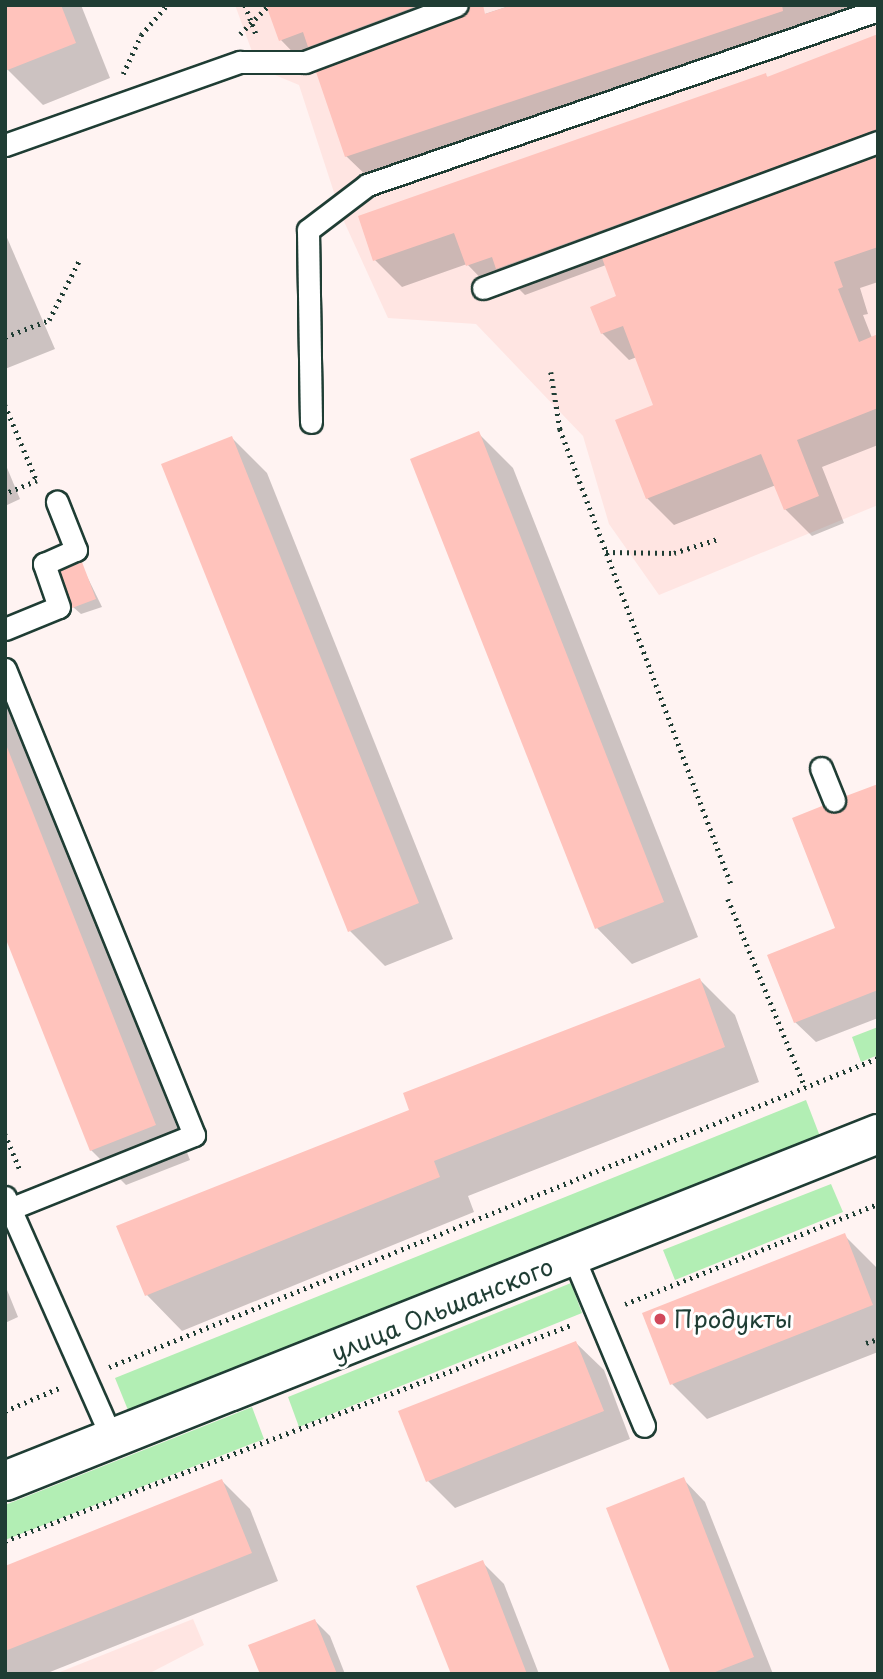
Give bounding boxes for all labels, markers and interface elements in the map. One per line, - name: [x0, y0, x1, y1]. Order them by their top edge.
- street label: улица Ольшанского: [326, 1251, 558, 1367]
- place label: Продукты: [674, 1305, 793, 1333]
- marker: Продукты: [652, 1311, 668, 1327]

